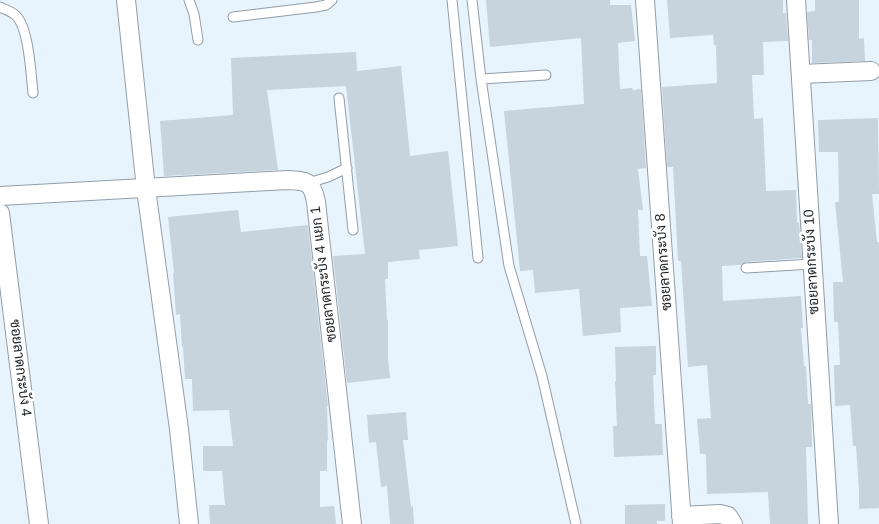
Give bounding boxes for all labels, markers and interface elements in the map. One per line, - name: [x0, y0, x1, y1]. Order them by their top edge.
- street label: ซอยลาดกระบัง 4 แยก 1: [307, 205, 341, 343]
- street label: ซอยลาดกระบัง 10: [801, 209, 823, 315]
- street label: ซอยลาดกระบัง 8: [652, 213, 676, 311]
- street label: ซอยลาดกระบัง 4: [6, 319, 34, 417]

